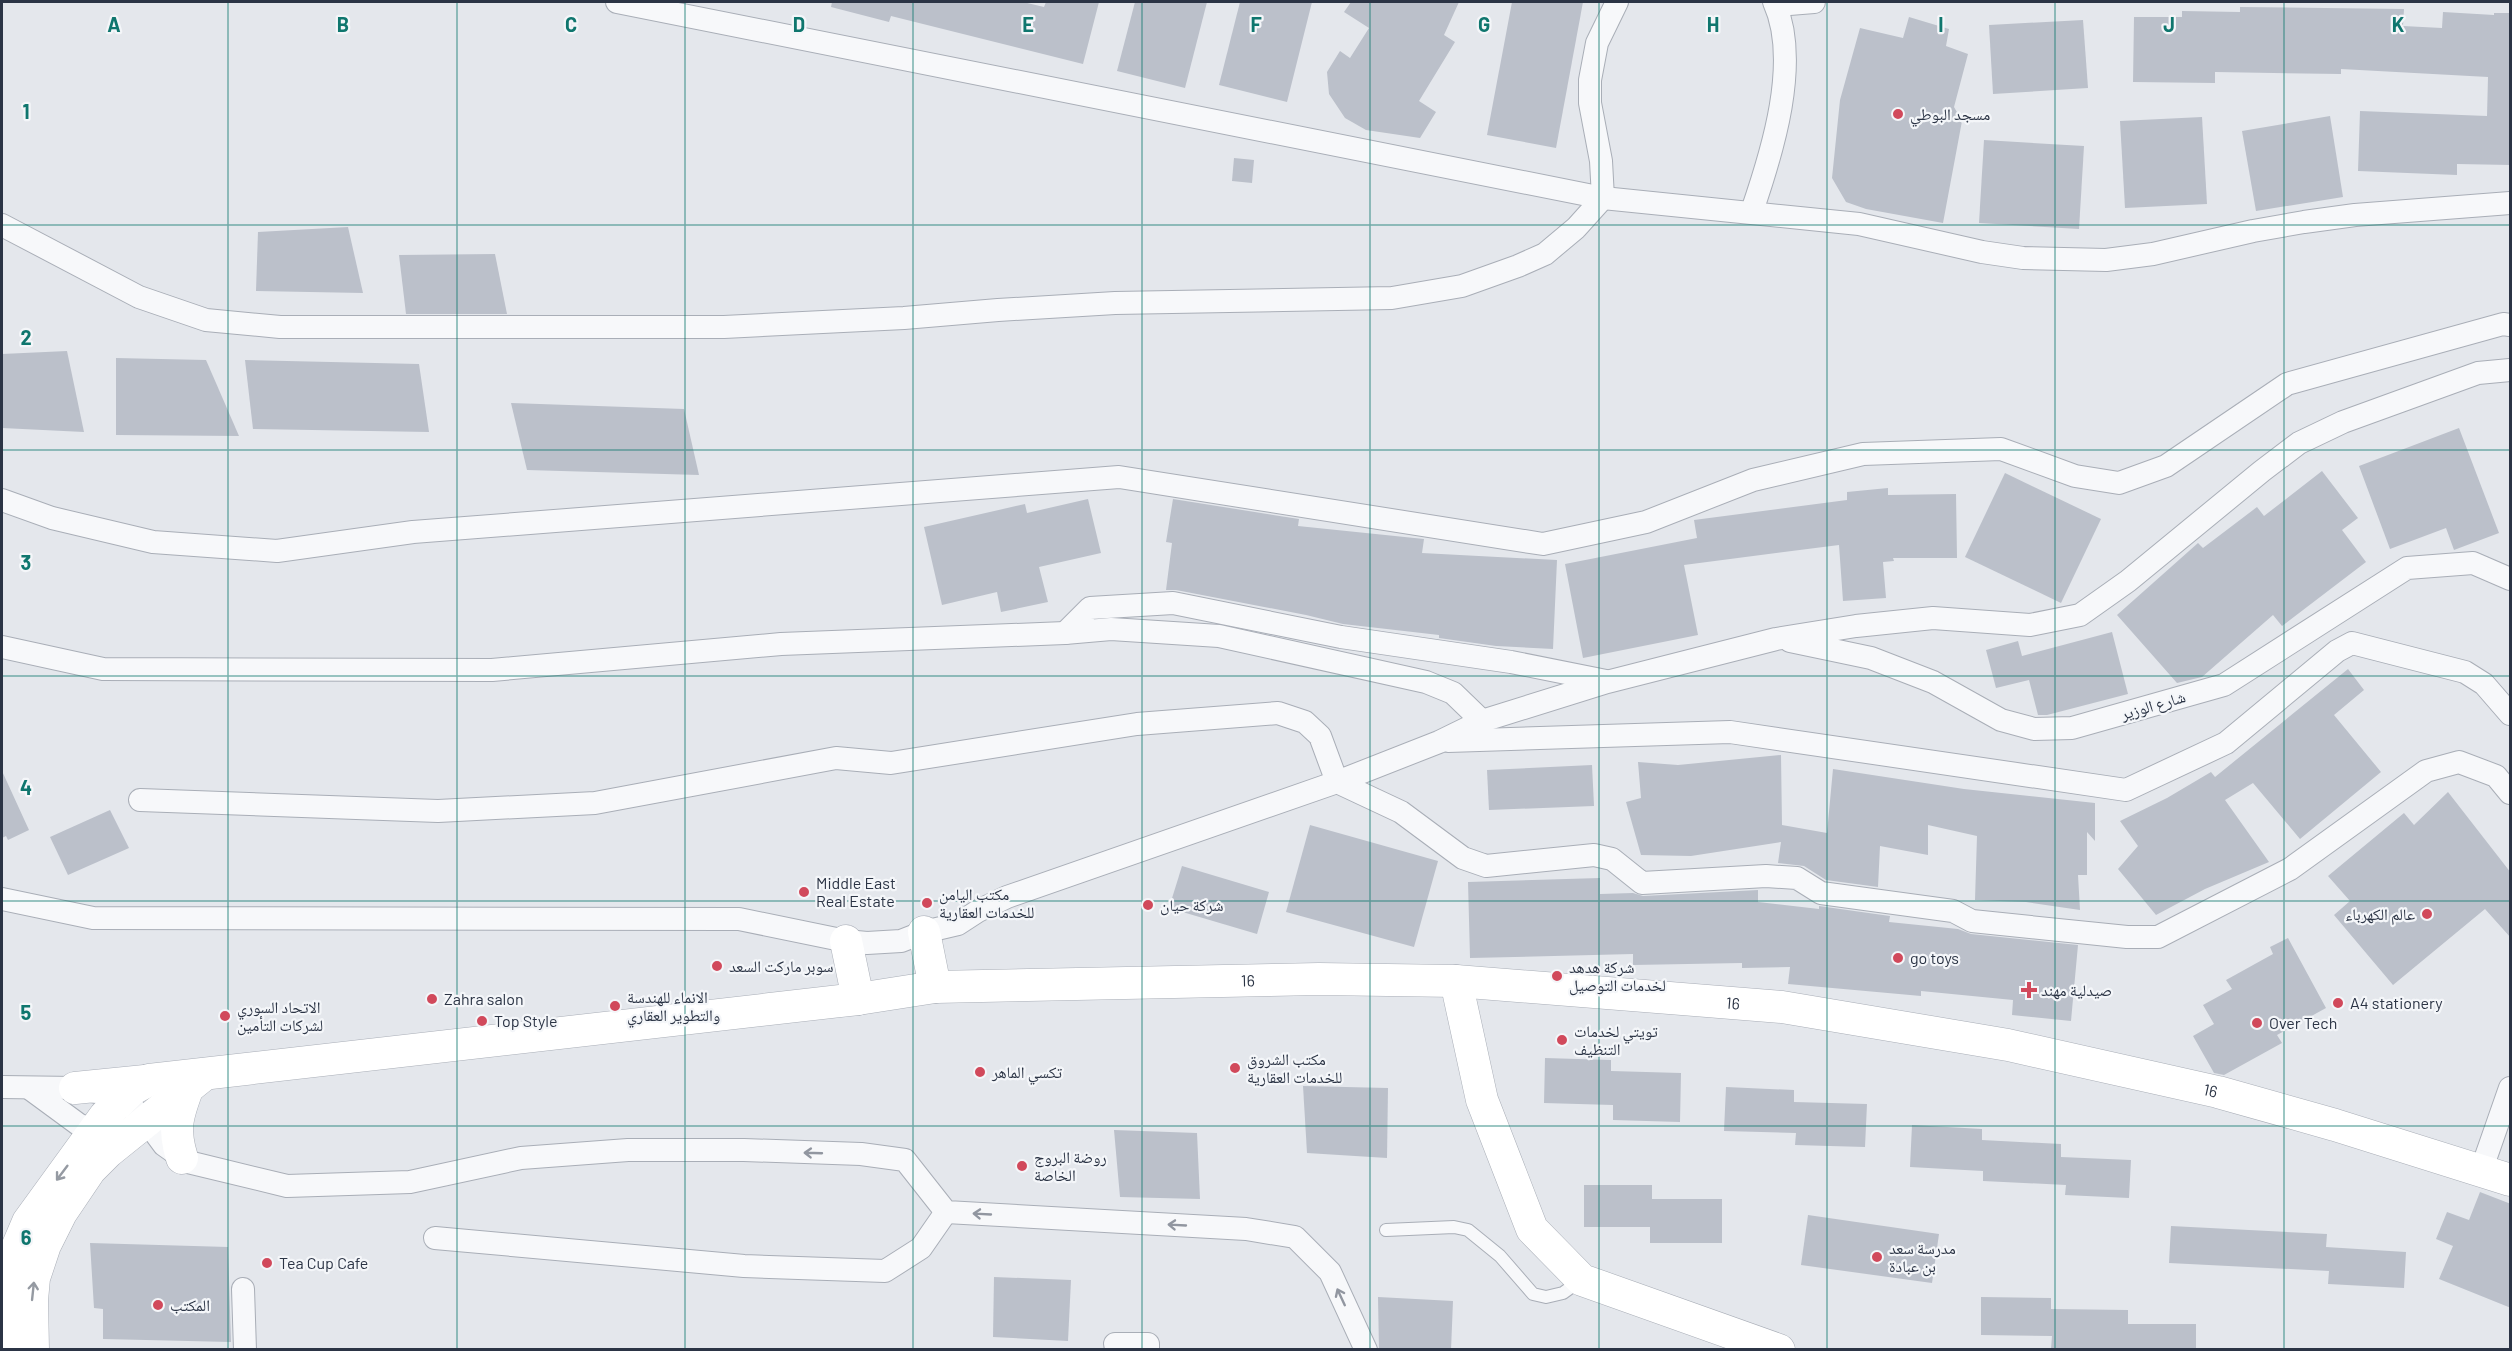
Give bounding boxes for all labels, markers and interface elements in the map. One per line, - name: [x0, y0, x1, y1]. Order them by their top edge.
- text: A: [107, 12, 121, 36]
- text: B: [337, 12, 349, 36]
- text: C: [565, 12, 577, 36]
- text: D: [793, 12, 805, 36]
- text: E: [1022, 12, 1034, 36]
- text: F: [1250, 12, 1262, 36]
- text: G: [1478, 12, 1490, 36]
- text: H: [1707, 12, 1719, 36]
- text: I: [1938, 12, 1944, 36]
- text: J: [2163, 12, 2175, 36]
- text: K: [2392, 12, 2405, 36]
- text: 1: [22, 99, 30, 123]
- place label: مسجد البوطي: [1910, 104, 1990, 127]
- marker: مسجد البوطي: [1891, 107, 1905, 121]
- text: 2: [20, 325, 32, 349]
- text: 3: [21, 550, 31, 574]
- street label: شارع الوزير: [2117, 686, 2188, 725]
- text: 4: [20, 775, 32, 799]
- place label: Middle East Real Estate: [816, 873, 896, 910]
- place label: مكتب اليامن للخدمات العقارية: [939, 884, 1034, 922]
- marker: Middle East Real Estate: [797, 885, 811, 899]
- place label: شركة حيان: [1160, 895, 1223, 916]
- marker: مكتب اليامن للخدمات العقارية: [920, 896, 934, 910]
- marker: شركة حيان: [1141, 898, 1155, 912]
- place label: عالم الكهرباء: [2345, 904, 2415, 925]
- marker: عالم الكهرباء: [2420, 907, 2434, 921]
- place label: go toys: [1910, 948, 1959, 967]
- marker: go toys: [1891, 951, 1905, 965]
- place label: سوبر ماركت السعد: [729, 956, 834, 976]
- place label: شركة هدهد لخدمات التوصيل: [1569, 957, 1666, 996]
- marker: سوبر ماركت السعد: [710, 959, 724, 973]
- marker: شركة هدهد لخدمات التوصيل: [1550, 969, 1564, 983]
- street label: 16: [1241, 970, 1255, 990]
- place label: صيدلية مهند: [2041, 980, 2112, 1000]
- marker: صيدلية مهند: [2022, 983, 2036, 997]
- place label: الانماء للهندسة والتطوير العقاري: [627, 987, 720, 1028]
- place label: Zahra salon: [444, 989, 524, 1008]
- marker: Zahra salon: [425, 992, 439, 1006]
- street label: 16: [1725, 993, 1741, 1013]
- place label: A4 stationery: [2350, 993, 2443, 1012]
- marker: A4 stationery: [2331, 996, 2345, 1010]
- place label: الاتحاد السوري لشركات التأمين: [237, 997, 323, 1036]
- marker: الانماء للهندسة والتطوير العقاري: [608, 999, 622, 1013]
- text: 5: [21, 1000, 32, 1024]
- marker: الاتحاد السوري لشركات التأمين: [218, 1009, 232, 1023]
- place label: Top Style: [494, 1011, 558, 1030]
- place label: Over Tech: [2269, 1013, 2337, 1032]
- marker: Top Style: [475, 1014, 489, 1028]
- marker: Over Tech: [2250, 1016, 2264, 1030]
- place label: تويتي لخدمات التنظيف: [1574, 1021, 1658, 1058]
- marker: تويتي لخدمات التنظيف: [1555, 1033, 1569, 1047]
- place label: مكتب الشروق للخدمات العقارية: [1247, 1049, 1342, 1087]
- marker: مكتب الشروق للخدمات العقارية: [1228, 1061, 1242, 1075]
- place label: تكسي الماهر: [991, 1062, 1062, 1085]
- marker: تكسي الماهر: [973, 1065, 987, 1079]
- street label: 16: [2202, 1079, 2220, 1101]
- one-way arrow: [803, 1147, 823, 1158]
- place label: روضة البروج الخاصة: [1034, 1147, 1107, 1184]
- marker: روضة البروج الخاصة: [1015, 1159, 1029, 1173]
- one-way arrow: [56, 1164, 68, 1180]
- one-way arrow: [973, 1209, 993, 1220]
- one-way arrow: [1168, 1220, 1188, 1231]
- text: 6: [21, 1225, 32, 1249]
- place label: مدرسة سعد بن عبادة: [1889, 1238, 1956, 1277]
- marker: مدرسة سعد بن عبادة: [1870, 1250, 1884, 1264]
- place label: Tea Cup Cafe: [279, 1253, 368, 1272]
- marker: Tea Cup Cafe: [260, 1256, 274, 1270]
- one-way arrow: [28, 1282, 39, 1302]
- one-way arrow: [1335, 1288, 1346, 1306]
- place label: المكتب: [170, 1295, 210, 1314]
- marker: المكتب: [151, 1298, 165, 1312]

